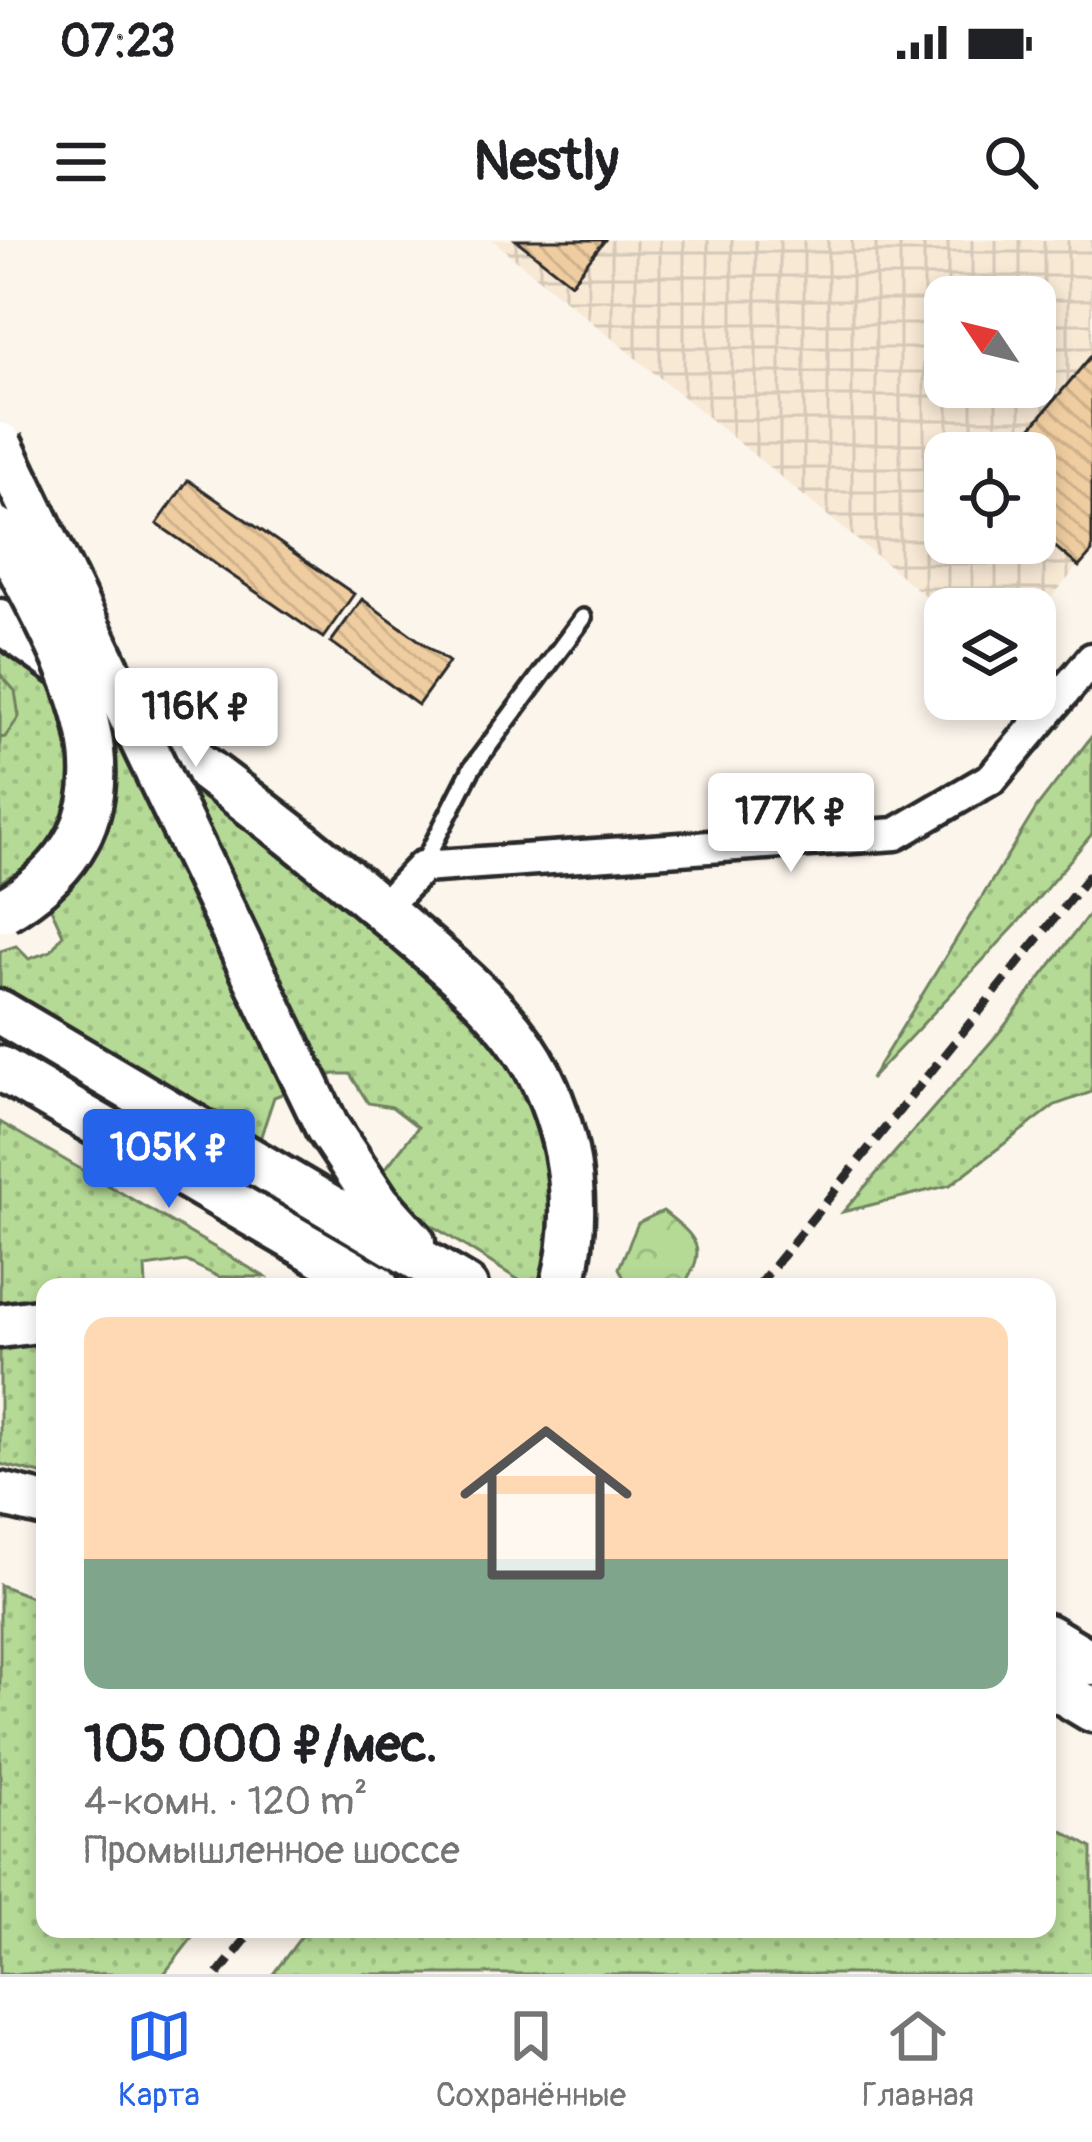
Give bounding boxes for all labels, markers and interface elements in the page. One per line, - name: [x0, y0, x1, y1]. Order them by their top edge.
- text: 07:23: [60, 14, 175, 70]
- text: Nestly: [474, 128, 618, 196]
- icon: menu: [48, 129, 114, 195]
- icon: search: [978, 129, 1044, 195]
- north arrow: [924, 276, 1056, 408]
- map controls: [924, 276, 1056, 720]
- button: locate: [924, 432, 1056, 564]
- button: layers: [924, 588, 1056, 720]
- pin: 116K ₽: [98, 668, 294, 770]
- text: 116K ₽: [142, 682, 250, 731]
- pin: 177K ₽: [693, 773, 889, 875]
- text: 177K ₽: [735, 787, 847, 836]
- pin: 105K ₽: [71, 1109, 267, 1211]
- text: 105K ₽: [110, 1123, 228, 1172]
- icon: home: [438, 1395, 654, 1611]
- text: 105 000 ₽/мес.: [84, 1713, 438, 1777]
- text: 4-комн. · 120 m²: [84, 1777, 368, 1826]
- text: Промышленное шоссе: [84, 1826, 460, 1875]
- tab: Карта: [118, 2003, 200, 2116]
- tab: Сохранённые: [436, 2003, 626, 2116]
- tab: Главная: [862, 2003, 974, 2116]

